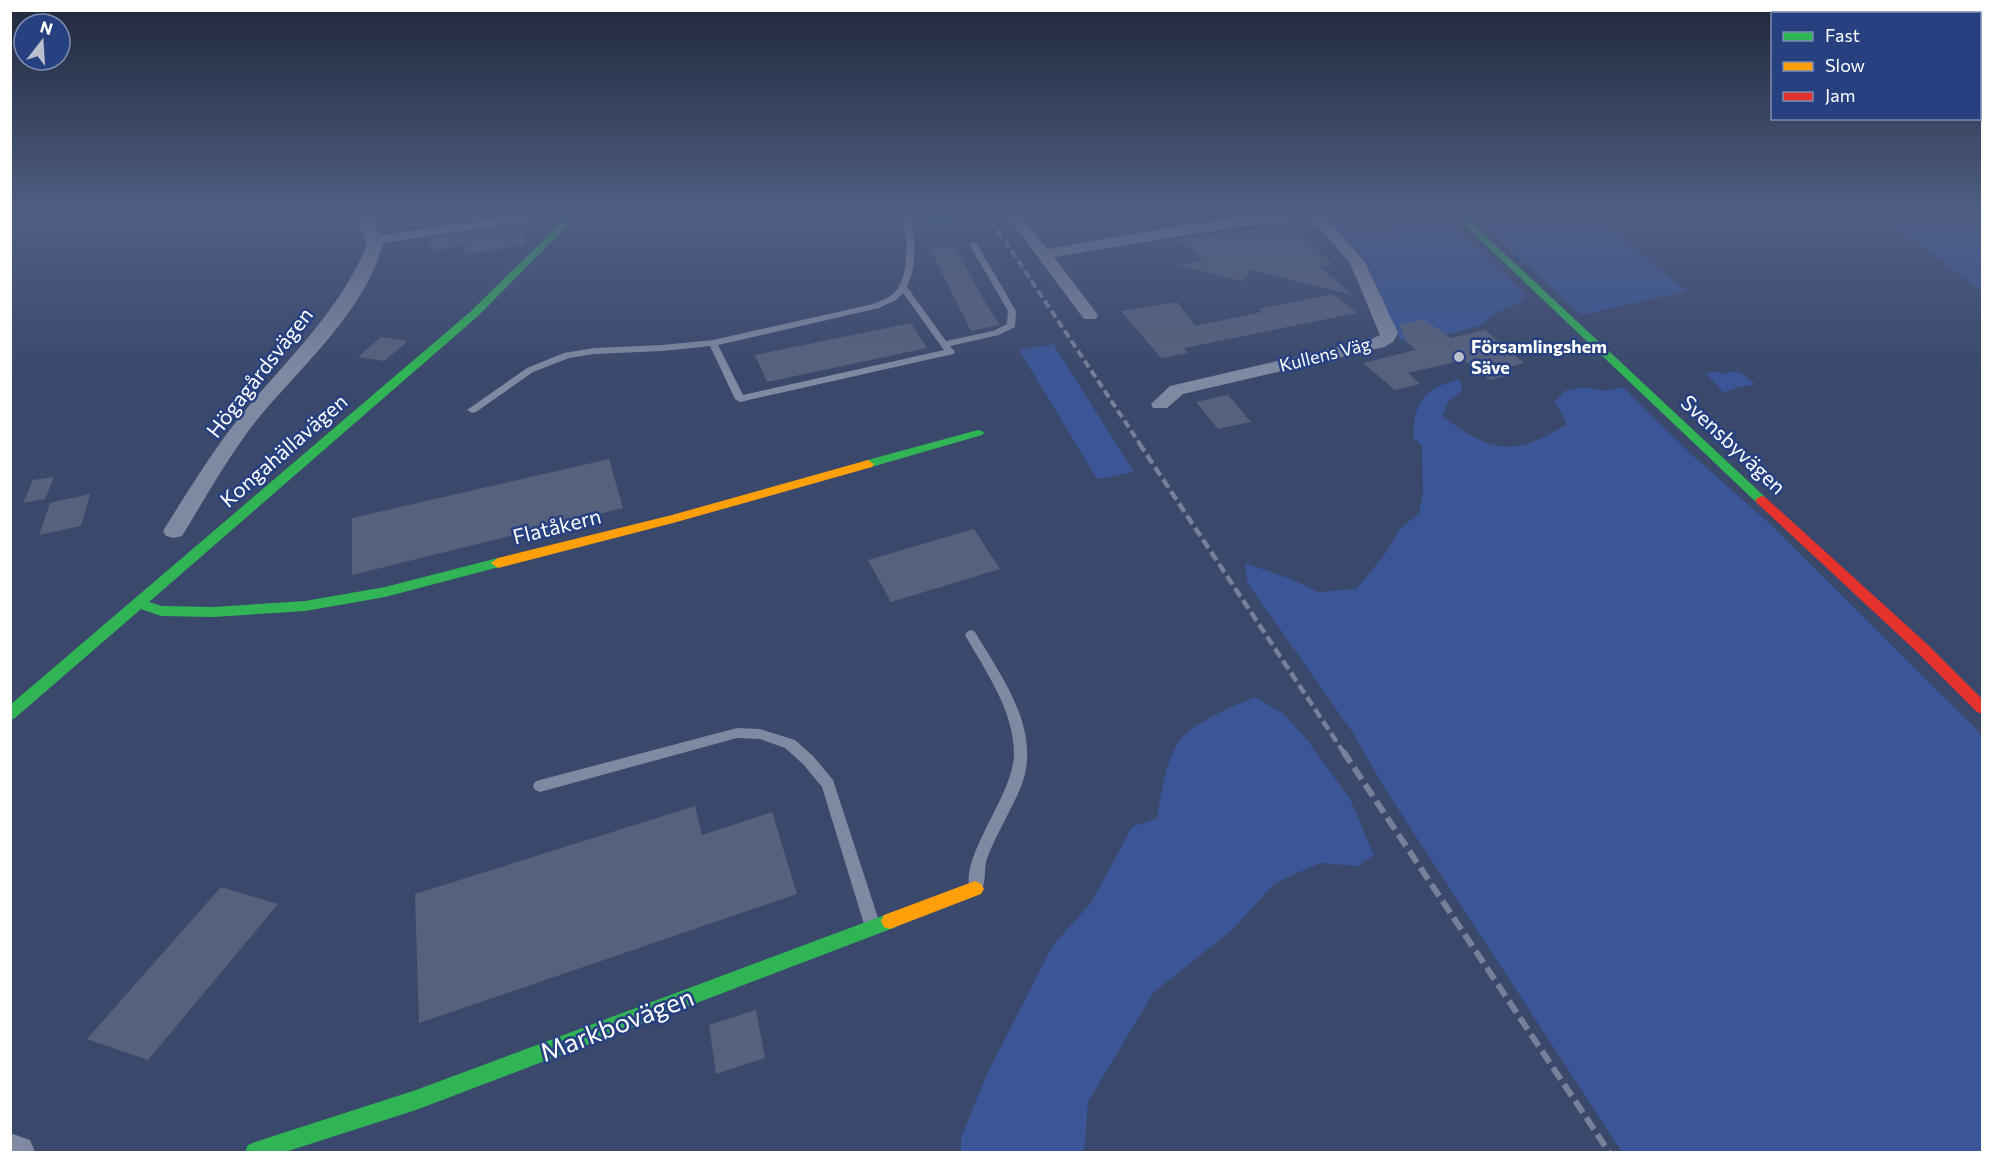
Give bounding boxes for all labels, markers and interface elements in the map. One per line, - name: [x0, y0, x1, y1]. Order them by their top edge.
- north arrow: [12, 12, 72, 72]
- legend: [1771, 12, 1981, 120]
- text: N: [38, 16, 55, 38]
- text: Fast: [1825, 24, 1860, 46]
- text: Slow: [1825, 54, 1865, 76]
- text: Jam: [1825, 84, 1855, 106]
- street label: Högagårdsvägen: [200, 302, 317, 442]
- street label: Kullens Väg: [1277, 332, 1373, 376]
- place label: Församlingshem Säve: [1471, 335, 1607, 378]
- marker: Församlingshem Säve: [1452, 350, 1466, 364]
- street label: Kongahällavägen: [214, 388, 352, 512]
- street label: Svensbyvägen: [1677, 389, 1791, 499]
- street label: Flatåkern: [510, 502, 603, 549]
- street label: Markbovägen: [535, 980, 698, 1067]

